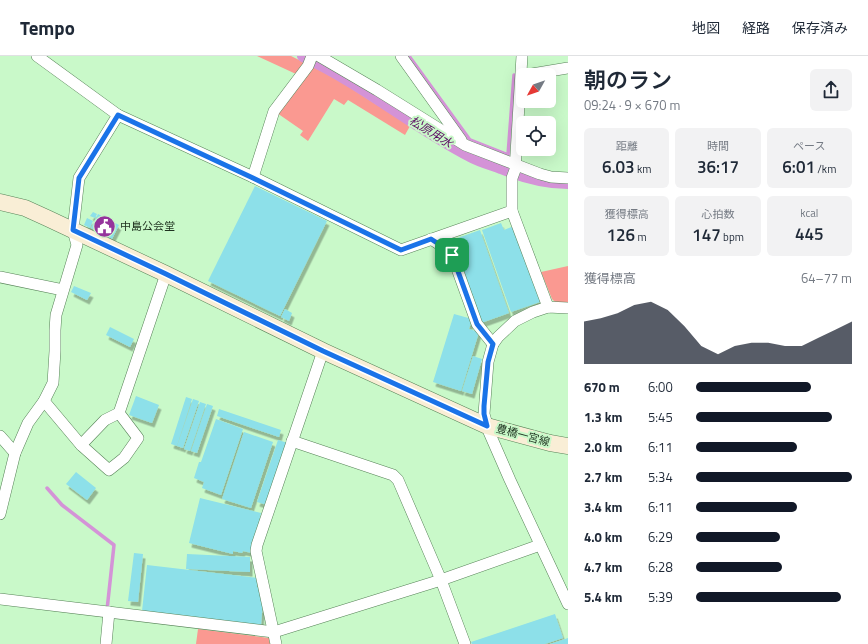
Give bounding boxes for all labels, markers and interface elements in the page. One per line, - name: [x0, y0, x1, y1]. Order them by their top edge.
- text: Tempo: [20, 13, 75, 42]
- text: 地図: [692, 17, 720, 38]
- text: 経路: [742, 17, 770, 38]
- text: 保存済み: [792, 17, 848, 38]
- text: 朝のラン: [584, 63, 672, 97]
- north arrow: [516, 68, 556, 108]
- map controls: [516, 68, 556, 156]
- button: share: [810, 69, 852, 111]
- text: 09:24 · 9 × 670 m: [584, 95, 680, 115]
- water label: 松原用水: [406, 111, 458, 153]
- button: locate: [516, 116, 556, 156]
- text: 距離: [616, 138, 638, 154]
- text: 時間: [707, 138, 729, 154]
- text: ペース: [793, 138, 826, 154]
- text: 6.03: [602, 154, 635, 180]
- text: 36:17: [697, 154, 739, 180]
- text: 6:01: [782, 154, 815, 180]
- text: km: [635, 161, 651, 177]
- text: /km: [815, 161, 836, 177]
- text: kcal: [800, 205, 818, 221]
- text: 獲得標高: [605, 206, 649, 222]
- text: 心拍数: [701, 206, 734, 222]
- public building icon: 中島公会堂: [92, 213, 118, 239]
- place label: 中島公会堂: [120, 218, 175, 234]
- text: 445: [795, 221, 824, 247]
- text: 126: [607, 222, 635, 248]
- text: 147: [692, 222, 721, 248]
- text: m: [635, 229, 647, 245]
- text: bpm: [721, 229, 744, 245]
- pin: [435, 238, 469, 272]
- icon: arrive: [441, 244, 463, 266]
- text: 獲得標高: [584, 268, 636, 288]
- text: 64–77 m: [801, 268, 852, 288]
- text: 670 m: [584, 377, 620, 397]
- text: 6:00: [648, 377, 673, 397]
- text: 1.3 km: [584, 407, 622, 427]
- text: 5:45: [648, 407, 673, 427]
- street label: 豊橋一宮線: [494, 420, 552, 450]
- text: 2.0 km: [584, 437, 622, 457]
- text: 6:11: [648, 437, 673, 457]
- text: 2.7 km: [584, 467, 622, 487]
- text: 5:34: [648, 467, 673, 487]
- text: 3.4 km: [584, 497, 622, 517]
- text: 6:11: [648, 497, 673, 517]
- text: 4.0 km: [584, 527, 622, 547]
- text: 6:29: [648, 527, 673, 547]
- text: 4.7 km: [584, 557, 622, 577]
- text: 6:28: [648, 557, 673, 577]
- text: 5.4 km: [584, 587, 622, 607]
- text: 5:39: [648, 587, 673, 607]

